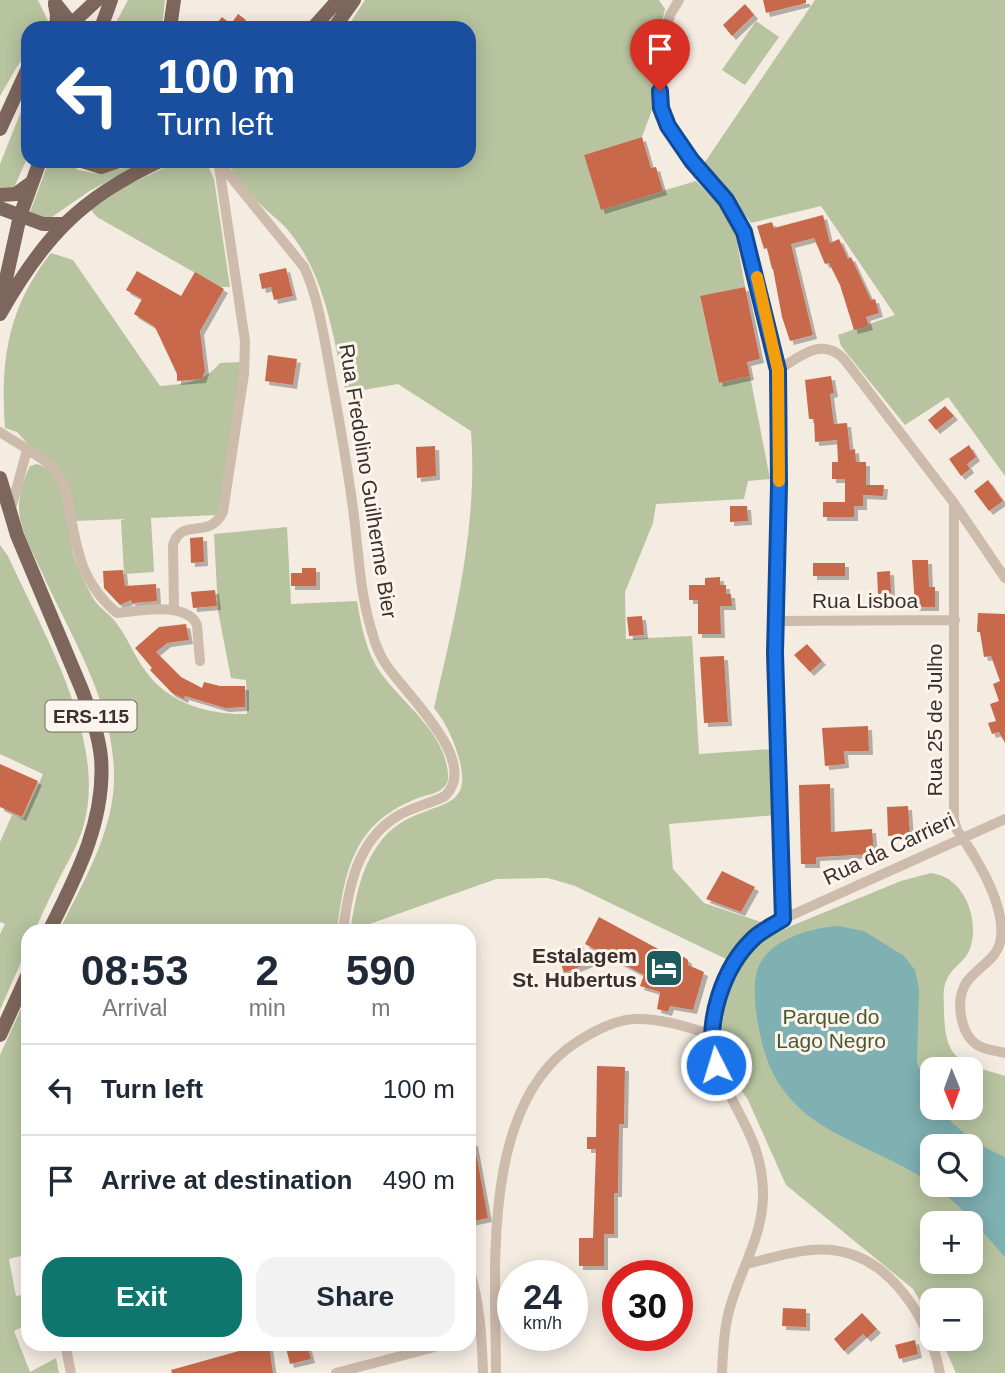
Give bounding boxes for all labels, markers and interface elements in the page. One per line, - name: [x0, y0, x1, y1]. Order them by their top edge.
- pin: [630, 19, 690, 91]
- icon: arrive: [641, 30, 679, 68]
- icon: left: [42, 49, 133, 140]
- text: 100 m: [157, 49, 296, 103]
- text: Turn left: [157, 106, 273, 142]
- street label: Rua Fredolino Guilherme Bier: [335, 342, 402, 620]
- street label: Rua Lisboa: [812, 589, 918, 612]
- street label: Rua 25 de Julho: [923, 644, 946, 796]
- road number: ERS-115: [46, 701, 136, 732]
- street label: Rua da Carrieri: [819, 808, 958, 889]
- place label: Estalagem St. Hubertus: [512, 944, 637, 991]
- text: 08:53: [81, 947, 189, 994]
- text: 2: [255, 947, 279, 994]
- text: 590: [346, 947, 416, 994]
- hotel icon: Estalagem St. Hubertus: [643, 947, 685, 989]
- text: Arrival: [102, 995, 167, 1021]
- text: min: [249, 995, 286, 1021]
- text: m: [371, 995, 390, 1021]
- park label: Parque do Lago Negro: [776, 1005, 886, 1052]
- position arrow: [679, 1028, 753, 1102]
- north arrow: [920, 1057, 984, 1120]
- map controls: [920, 1057, 983, 1351]
- icon: left: [42, 1071, 80, 1109]
- text: Turn left: [101, 1074, 203, 1104]
- text: 100 m: [383, 1074, 455, 1104]
- button: search: [920, 1134, 983, 1197]
- icon: arrive: [42, 1162, 80, 1200]
- text: Arrive at destination: [101, 1165, 352, 1195]
- text: 490 m: [383, 1165, 455, 1195]
- button: +: [920, 1211, 983, 1274]
- button: Exit: [42, 1257, 242, 1337]
- button: Share: [256, 1257, 455, 1337]
- speed limit sign: 30: [602, 1260, 693, 1351]
- text: 24: [523, 1277, 562, 1316]
- button: −: [920, 1288, 983, 1351]
- text: km/h: [523, 1313, 562, 1333]

